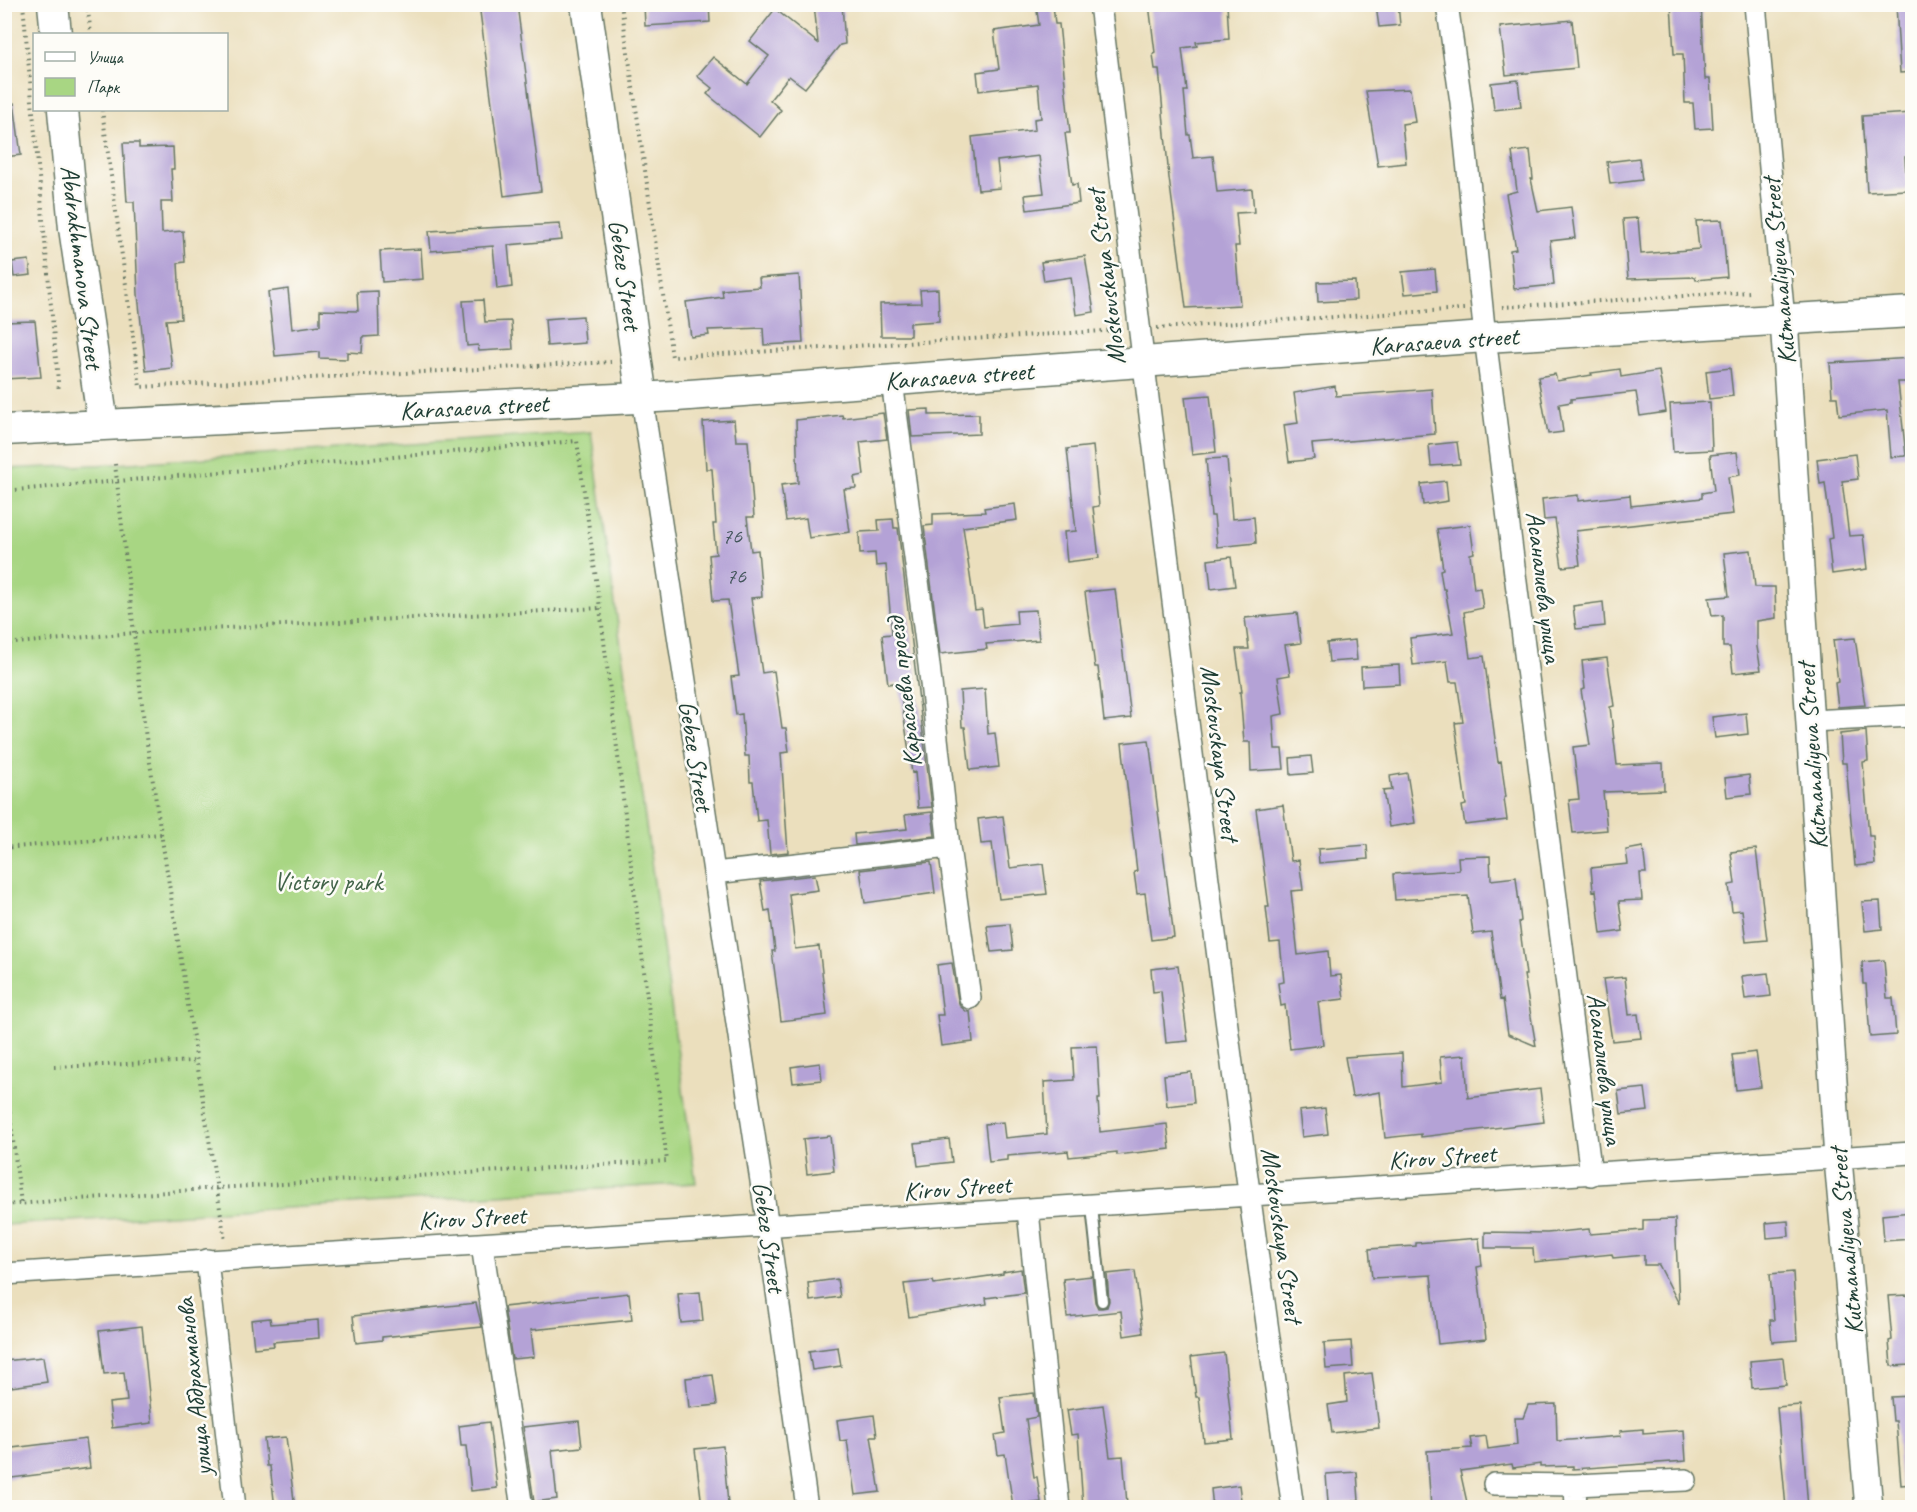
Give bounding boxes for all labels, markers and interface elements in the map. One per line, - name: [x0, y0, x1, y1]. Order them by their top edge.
- legend: [33, 33, 228, 111]
- text: Улица: [87, 46, 124, 68]
- text: Парк: [87, 76, 121, 98]
- street label: Abdrakhmanova Street: [53, 163, 111, 373]
- street label: Kutmanaliyeva Street: [1754, 173, 1804, 366]
- street label: Moskovskaya Street: [1078, 184, 1133, 366]
- street label: Gebze Street: [601, 218, 649, 335]
- street label: Karasaeva street: [1369, 319, 1522, 363]
- street label: Karasaeva street: [884, 354, 1037, 398]
- street label: Karasaeva street: [399, 387, 551, 427]
- street label: Асаналиева улица: [1518, 509, 1570, 666]
- house number: 76: [722, 522, 743, 550]
- house number: 76: [726, 562, 747, 590]
- street label: Карасаева проезд: [878, 613, 930, 769]
- street label: Kutmanaliyeva Street: [1789, 658, 1835, 850]
- street label: Moskovskaya Street: [1193, 664, 1248, 846]
- street label: Gebze Street: [671, 698, 721, 816]
- park label: Victory park: [274, 865, 385, 898]
- street label: Асаналиева улица: [1579, 991, 1631, 1148]
- street label: Kirov Street: [1387, 1137, 1499, 1177]
- street label: Kutmanaliyeva Street: [1821, 1143, 1871, 1336]
- street label: Moskovskaya Street: [1253, 1145, 1311, 1328]
- street label: Kirov Street: [902, 1168, 1014, 1208]
- street label: Gebze Street: [745, 1180, 793, 1297]
- street label: Kirov Street: [417, 1199, 529, 1237]
- street label: улица Абдрахманова: [168, 1295, 220, 1480]

